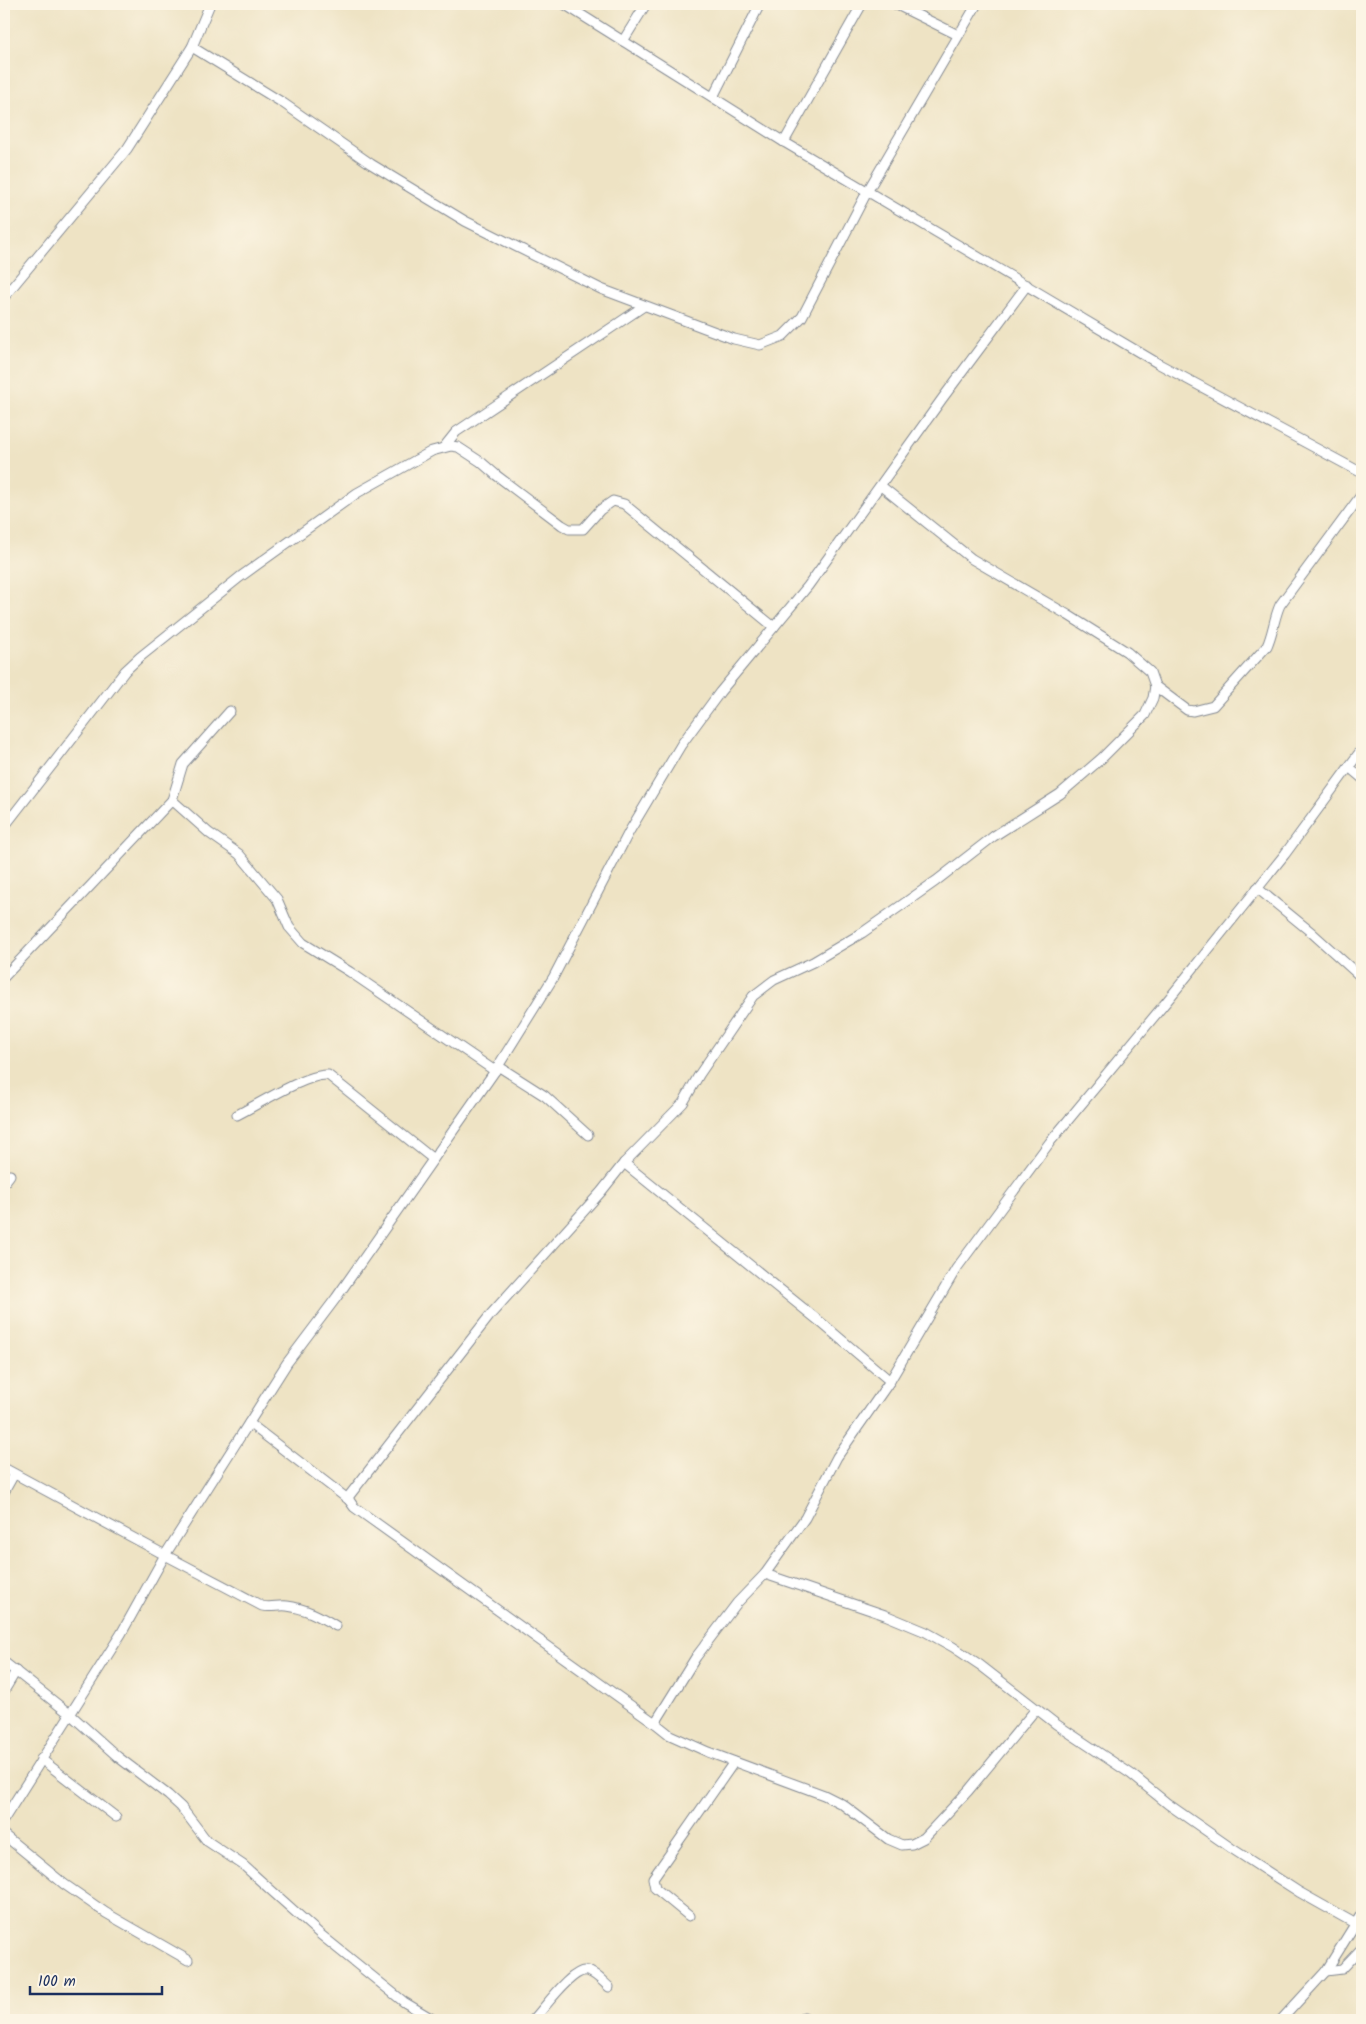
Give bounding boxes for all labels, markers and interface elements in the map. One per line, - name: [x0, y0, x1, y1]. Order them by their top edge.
- scale bar: [30, 1964, 162, 1996]
- text: 100 m: [38, 1970, 76, 1994]

